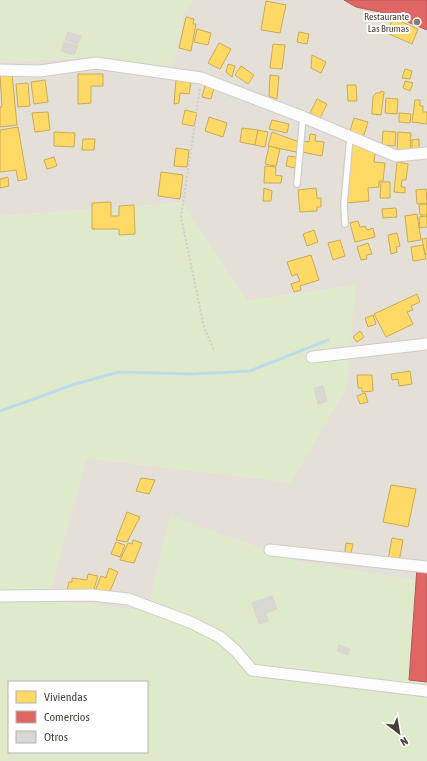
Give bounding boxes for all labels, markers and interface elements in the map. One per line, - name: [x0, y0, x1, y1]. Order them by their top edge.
- place label: Restaurante Las Brumas: [364, 11, 409, 34]
- marker: Restaurante Las Brumas: [412, 17, 422, 27]
- legend: [8, 681, 148, 753]
- text: Viviendas: [44, 690, 87, 704]
- text: Comercios: [44, 710, 90, 724]
- north arrow: [379, 713, 419, 753]
- text: Otros: [44, 730, 68, 744]
- text: N: [398, 735, 410, 748]

